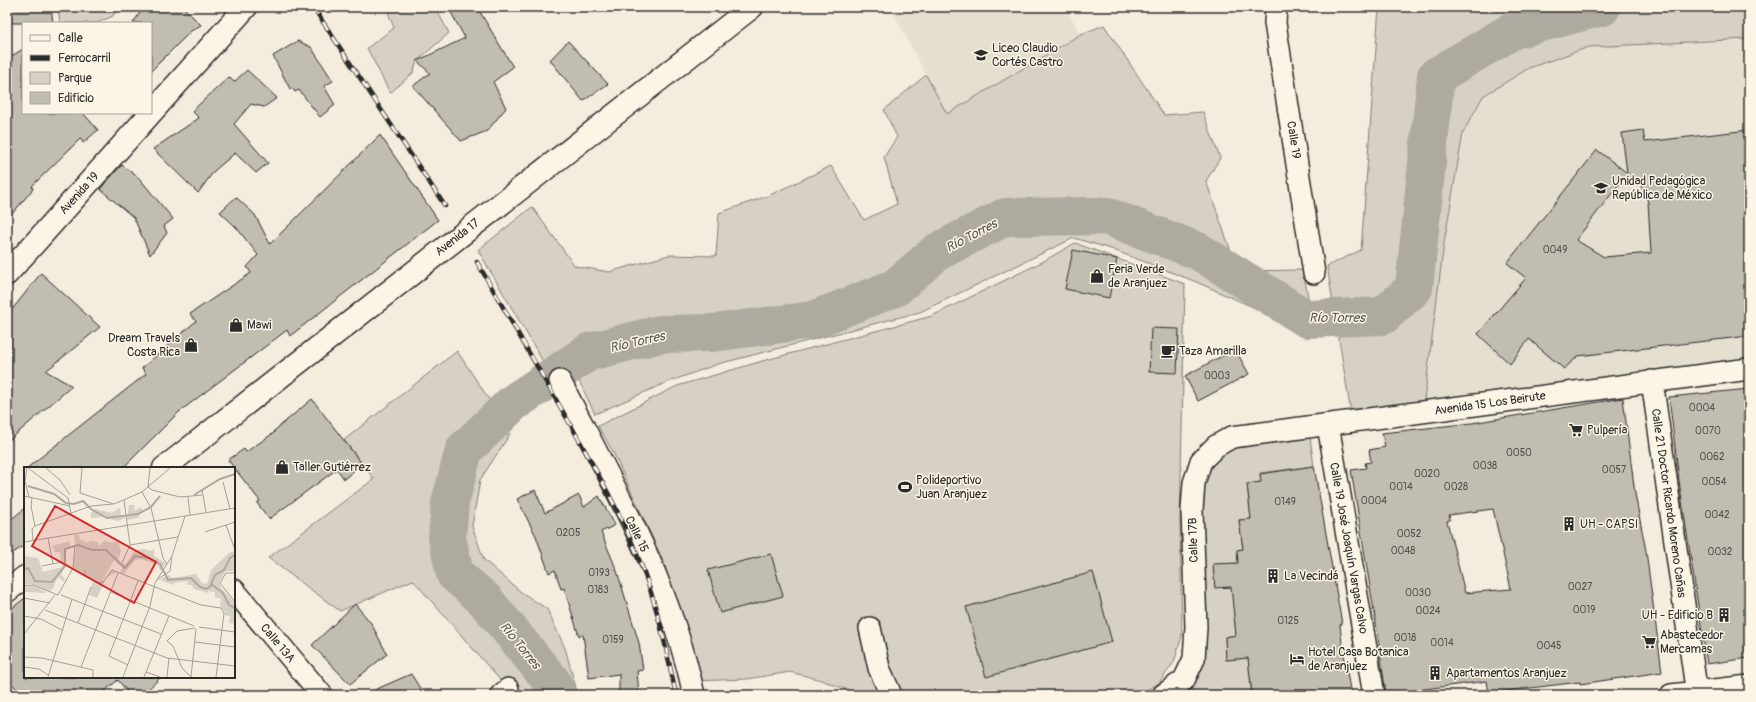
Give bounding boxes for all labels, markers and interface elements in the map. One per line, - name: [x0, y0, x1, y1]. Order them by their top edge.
- legend: [22, 22, 152, 114]
- text: Calle: [58, 31, 83, 46]
- place label: Liceo Claudio Cortés Castro: [992, 41, 1064, 70]
- school or university icon: Liceo Claudio Cortés Castro: [973, 47, 989, 63]
- text: Ferrocarril: [58, 51, 111, 66]
- text: Parque: [58, 71, 92, 86]
- text: Edificio: [58, 91, 94, 106]
- street label: Calle 19: [1283, 120, 1304, 160]
- street label: Avenida 19: [56, 169, 102, 218]
- place label: Unidad Pedagógica República de México: [1612, 174, 1713, 203]
- school or university icon: Unidad Pedagógica República de México: [1593, 180, 1609, 196]
- street label: Avenida 17: [432, 215, 483, 259]
- water label: Río Torres: [943, 215, 1002, 256]
- house number: 0049: [1543, 244, 1567, 256]
- place label: Feria Verde de Aranjuez: [1108, 262, 1167, 291]
- shop icon: Feria Verde de Aranjuez: [1089, 268, 1105, 284]
- water label: Río Torres: [1309, 310, 1367, 326]
- shop icon: Mawi: [228, 317, 244, 333]
- place label: Mawi: [247, 318, 271, 333]
- water label: Río Torres: [608, 327, 668, 356]
- place label: Dream Travels Costa Rica: [108, 331, 181, 360]
- shop icon: Dream Travels Costa Rica: [183, 337, 199, 353]
- cafe icon: Taza Amarilla: [1160, 343, 1176, 359]
- place label: Taza Amarilla: [1179, 344, 1247, 359]
- house number: 0003: [1204, 370, 1230, 382]
- street label: Avenida 15 Los Beirute: [1434, 388, 1547, 419]
- house number: 0004: [1689, 402, 1715, 414]
- street label: Calle 21 Doctor Ricardo Moreno Cañas: [1648, 408, 1689, 599]
- supermarket icon: Pulpería: [1568, 422, 1584, 438]
- place label: Pulpería: [1587, 423, 1628, 438]
- house number: 0070: [1695, 425, 1721, 437]
- house number: 0050: [1506, 447, 1532, 459]
- house number: 0062: [1699, 451, 1725, 463]
- shop icon: Taller Gutiérrez: [274, 459, 290, 475]
- place label: Taller Gutiérrez: [293, 460, 371, 475]
- house number: 0038: [1473, 460, 1497, 472]
- street label: Calle 19 José Joaquín Vargas Calvo: [1326, 461, 1371, 635]
- house number: 0057: [1602, 464, 1627, 476]
- inset map: [24, 467, 235, 678]
- house number: 0020: [1414, 468, 1440, 480]
- place label: Polideportivo Juan Aranjuez: [916, 473, 987, 502]
- house number: 0054: [1702, 476, 1727, 488]
- sports icon: Polideportivo Juan Aranjuez: [897, 479, 913, 495]
- house number: 0014: [1389, 481, 1413, 493]
- house number: 0028: [1444, 481, 1468, 493]
- house number: 0004: [1361, 495, 1387, 507]
- house number: 0149: [1274, 496, 1296, 508]
- house number: 0042: [1704, 509, 1730, 521]
- street label: Calle 15: [621, 514, 652, 555]
- building icon: UH - CAPSI: [1561, 516, 1577, 532]
- street label: Calle 17B: [1185, 517, 1202, 563]
- place label: UH - CAPSI: [1580, 517, 1638, 532]
- house number: 0205: [556, 527, 580, 539]
- house number: 0052: [1397, 528, 1422, 540]
- house number: 0048: [1391, 545, 1415, 557]
- house number: 0032: [1708, 546, 1733, 558]
- house number: 0193: [588, 567, 610, 579]
- building icon: La Vecindá: [1265, 568, 1281, 584]
- place label: La Vecindá: [1284, 569, 1339, 584]
- house number: 0027: [1568, 581, 1593, 593]
- house number: 0183: [587, 584, 609, 596]
- house number: 0030: [1405, 587, 1431, 599]
- house number: 0019: [1573, 604, 1595, 616]
- house number: 0024: [1415, 605, 1441, 617]
- building icon: UH - Edificio B: [1716, 607, 1732, 623]
- place label: UH - Edificio B: [1642, 608, 1713, 623]
- house number: 0125: [1277, 615, 1299, 627]
- water label: Río Torres: [496, 619, 545, 674]
- street label: Calle 13A: [257, 621, 298, 666]
- place label: Abastecedor Mercamas: [1660, 628, 1724, 657]
- house number: 0018: [1394, 632, 1416, 644]
- house number: 0159: [602, 634, 624, 646]
- supermarket icon: Abastecedor Mercamas: [1641, 634, 1657, 650]
- house number: 0014: [1430, 637, 1454, 649]
- house number: 0045: [1537, 640, 1561, 652]
- place label: Hotel Casa Botanica de Aranjuez: [1308, 645, 1409, 674]
- hotel icon: Hotel Casa Botanica de Aranjuez: [1289, 651, 1305, 667]
- building icon: Apartamentos Aranjuez: [1427, 665, 1443, 681]
- place label: Apartamentos Aranjuez: [1446, 666, 1567, 681]

